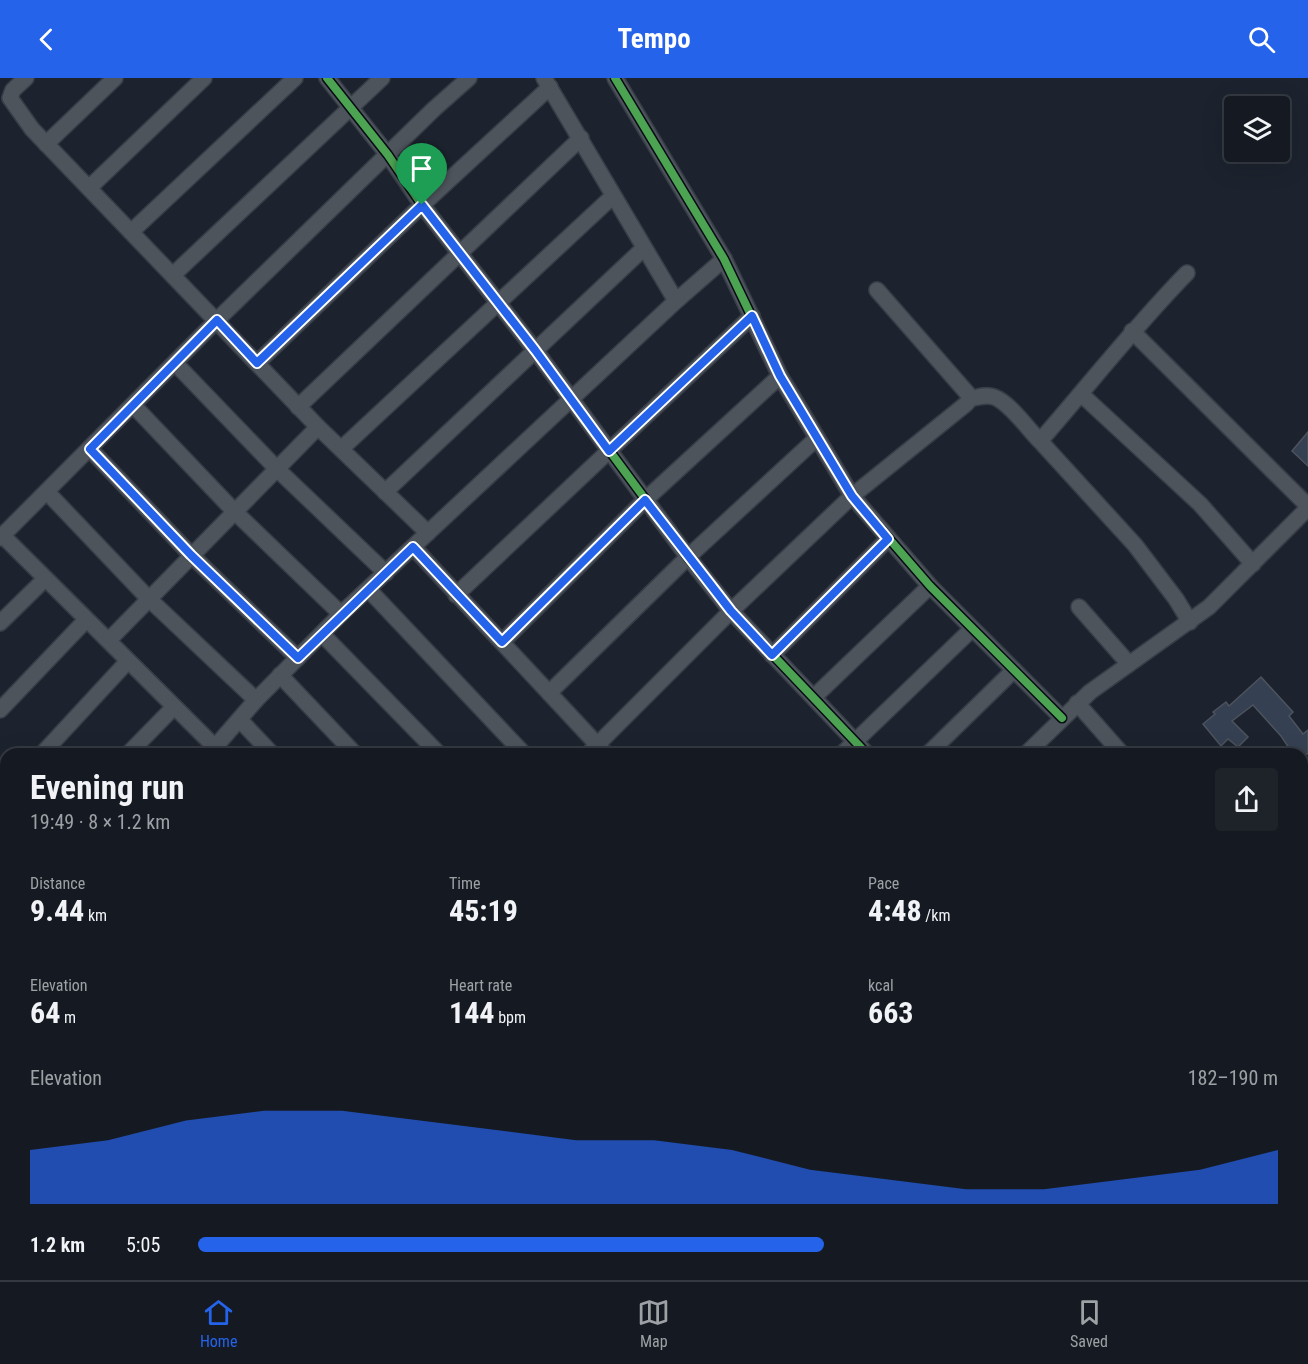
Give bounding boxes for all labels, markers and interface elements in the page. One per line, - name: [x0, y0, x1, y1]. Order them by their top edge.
- icon: back: [30, 23, 63, 56]
- text: Tempo: [617, 23, 691, 55]
- icon: search: [1245, 23, 1278, 56]
- map controls: [1224, 96, 1290, 162]
- button: layers: [1224, 96, 1290, 162]
- pin: [396, 143, 447, 205]
- icon: arrive: [405, 152, 438, 185]
- text: Evening run: [30, 768, 185, 807]
- button: share: [1215, 768, 1278, 831]
- text: 19:49 · 8 × 1.2 km: [30, 810, 170, 834]
- text: Distance: [30, 874, 85, 893]
- text: Time: [449, 874, 481, 893]
- text: Pace: [868, 874, 899, 893]
- text: 9.44: [30, 893, 84, 928]
- text: 45:19: [449, 893, 518, 928]
- text: 4:48: [868, 893, 922, 928]
- text: km: [84, 906, 107, 925]
- text: /km: [922, 906, 951, 925]
- text: Elevation: [30, 976, 88, 995]
- text: Heart rate: [449, 976, 512, 995]
- text: kcal: [868, 976, 894, 995]
- text: 64: [30, 995, 60, 1030]
- text: 144: [449, 995, 494, 1030]
- text: 663: [868, 995, 913, 1030]
- text: m: [60, 1008, 76, 1027]
- text: bpm: [494, 1008, 526, 1027]
- text: Elevation: [30, 1066, 102, 1090]
- text: 182–190 m: [1188, 1066, 1278, 1090]
- text: 1.2 km: [30, 1233, 85, 1257]
- text: 5:05: [126, 1233, 160, 1257]
- tab: Home: [200, 1296, 237, 1351]
- tab: Map: [637, 1296, 670, 1351]
- tab: Saved: [1070, 1296, 1108, 1351]

